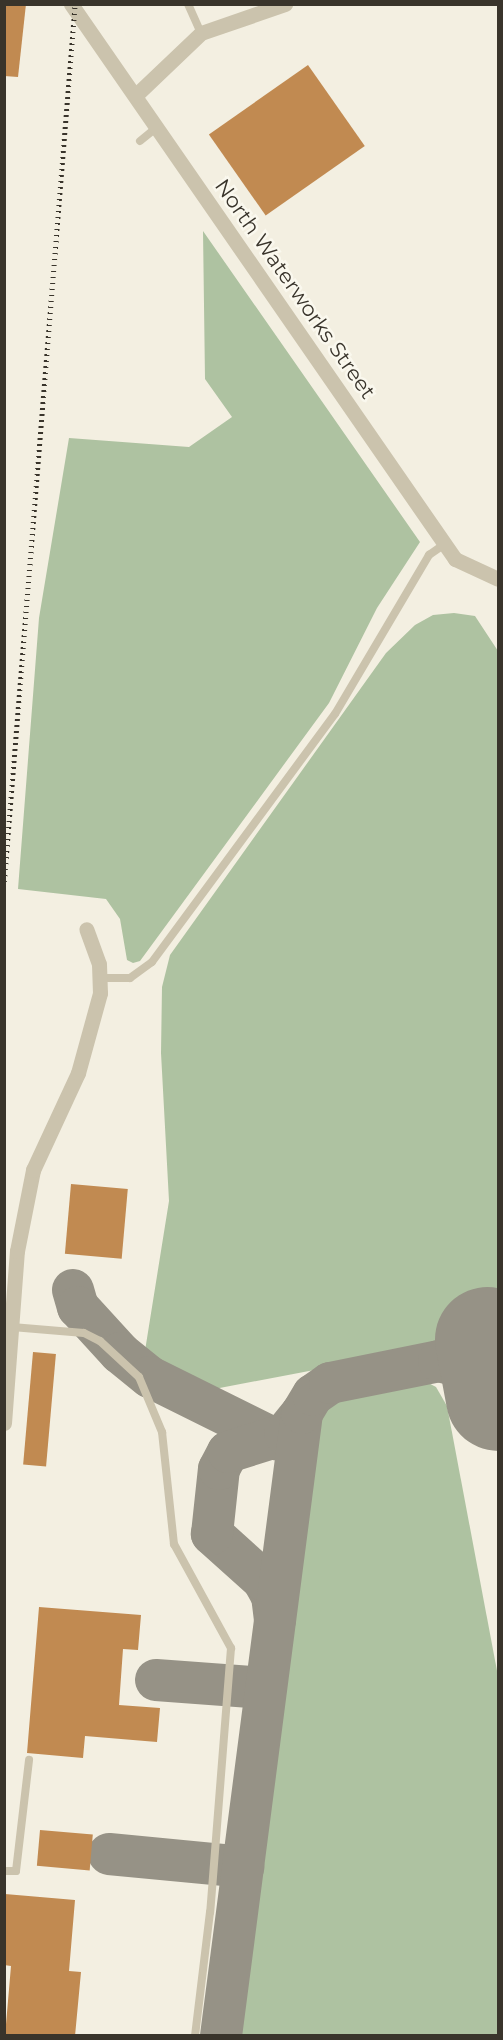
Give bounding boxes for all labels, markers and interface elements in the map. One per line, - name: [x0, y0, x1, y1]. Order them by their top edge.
- street label: North Waterworks Street: [209, 174, 381, 404]

